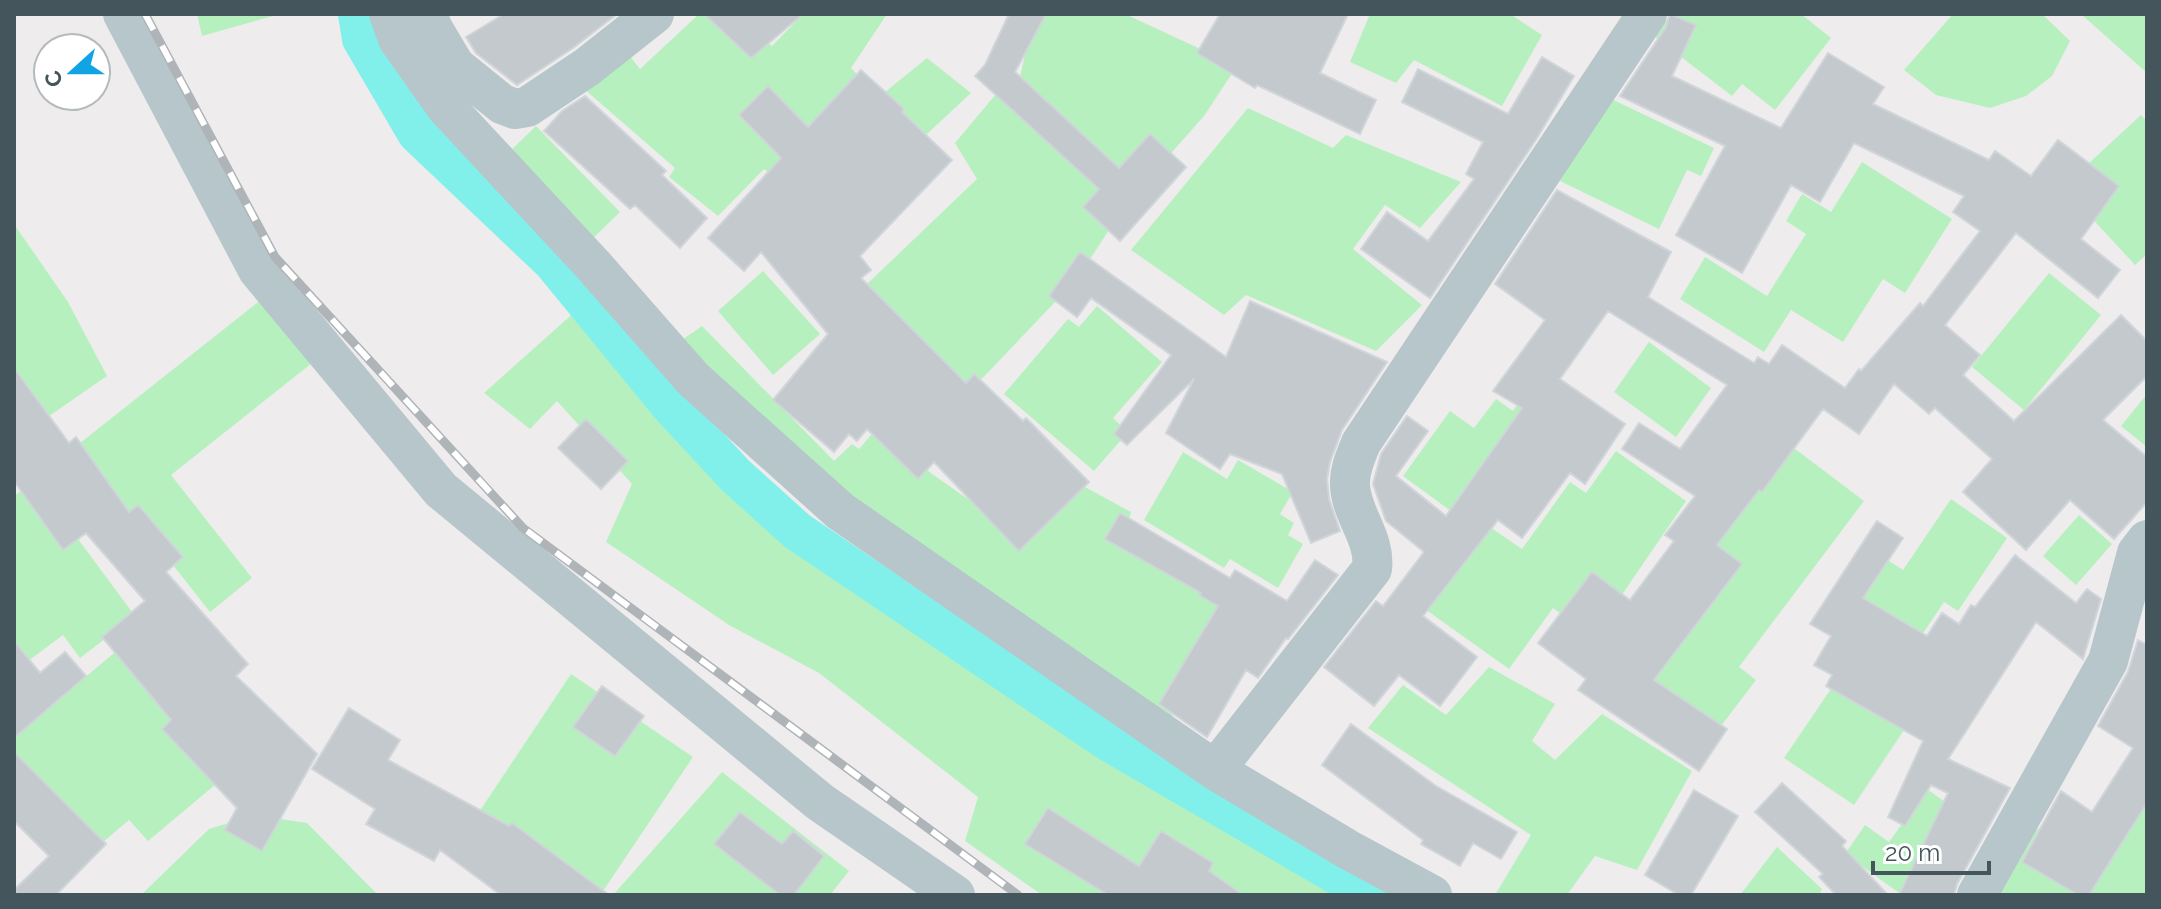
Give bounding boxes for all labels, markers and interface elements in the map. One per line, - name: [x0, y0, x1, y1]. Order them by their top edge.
- north arrow: [32, 32, 112, 112]
- text: С: [38, 67, 68, 91]
- scale bar: [1873, 825, 1989, 875]
- text: 20 m: [1885, 838, 1940, 867]

